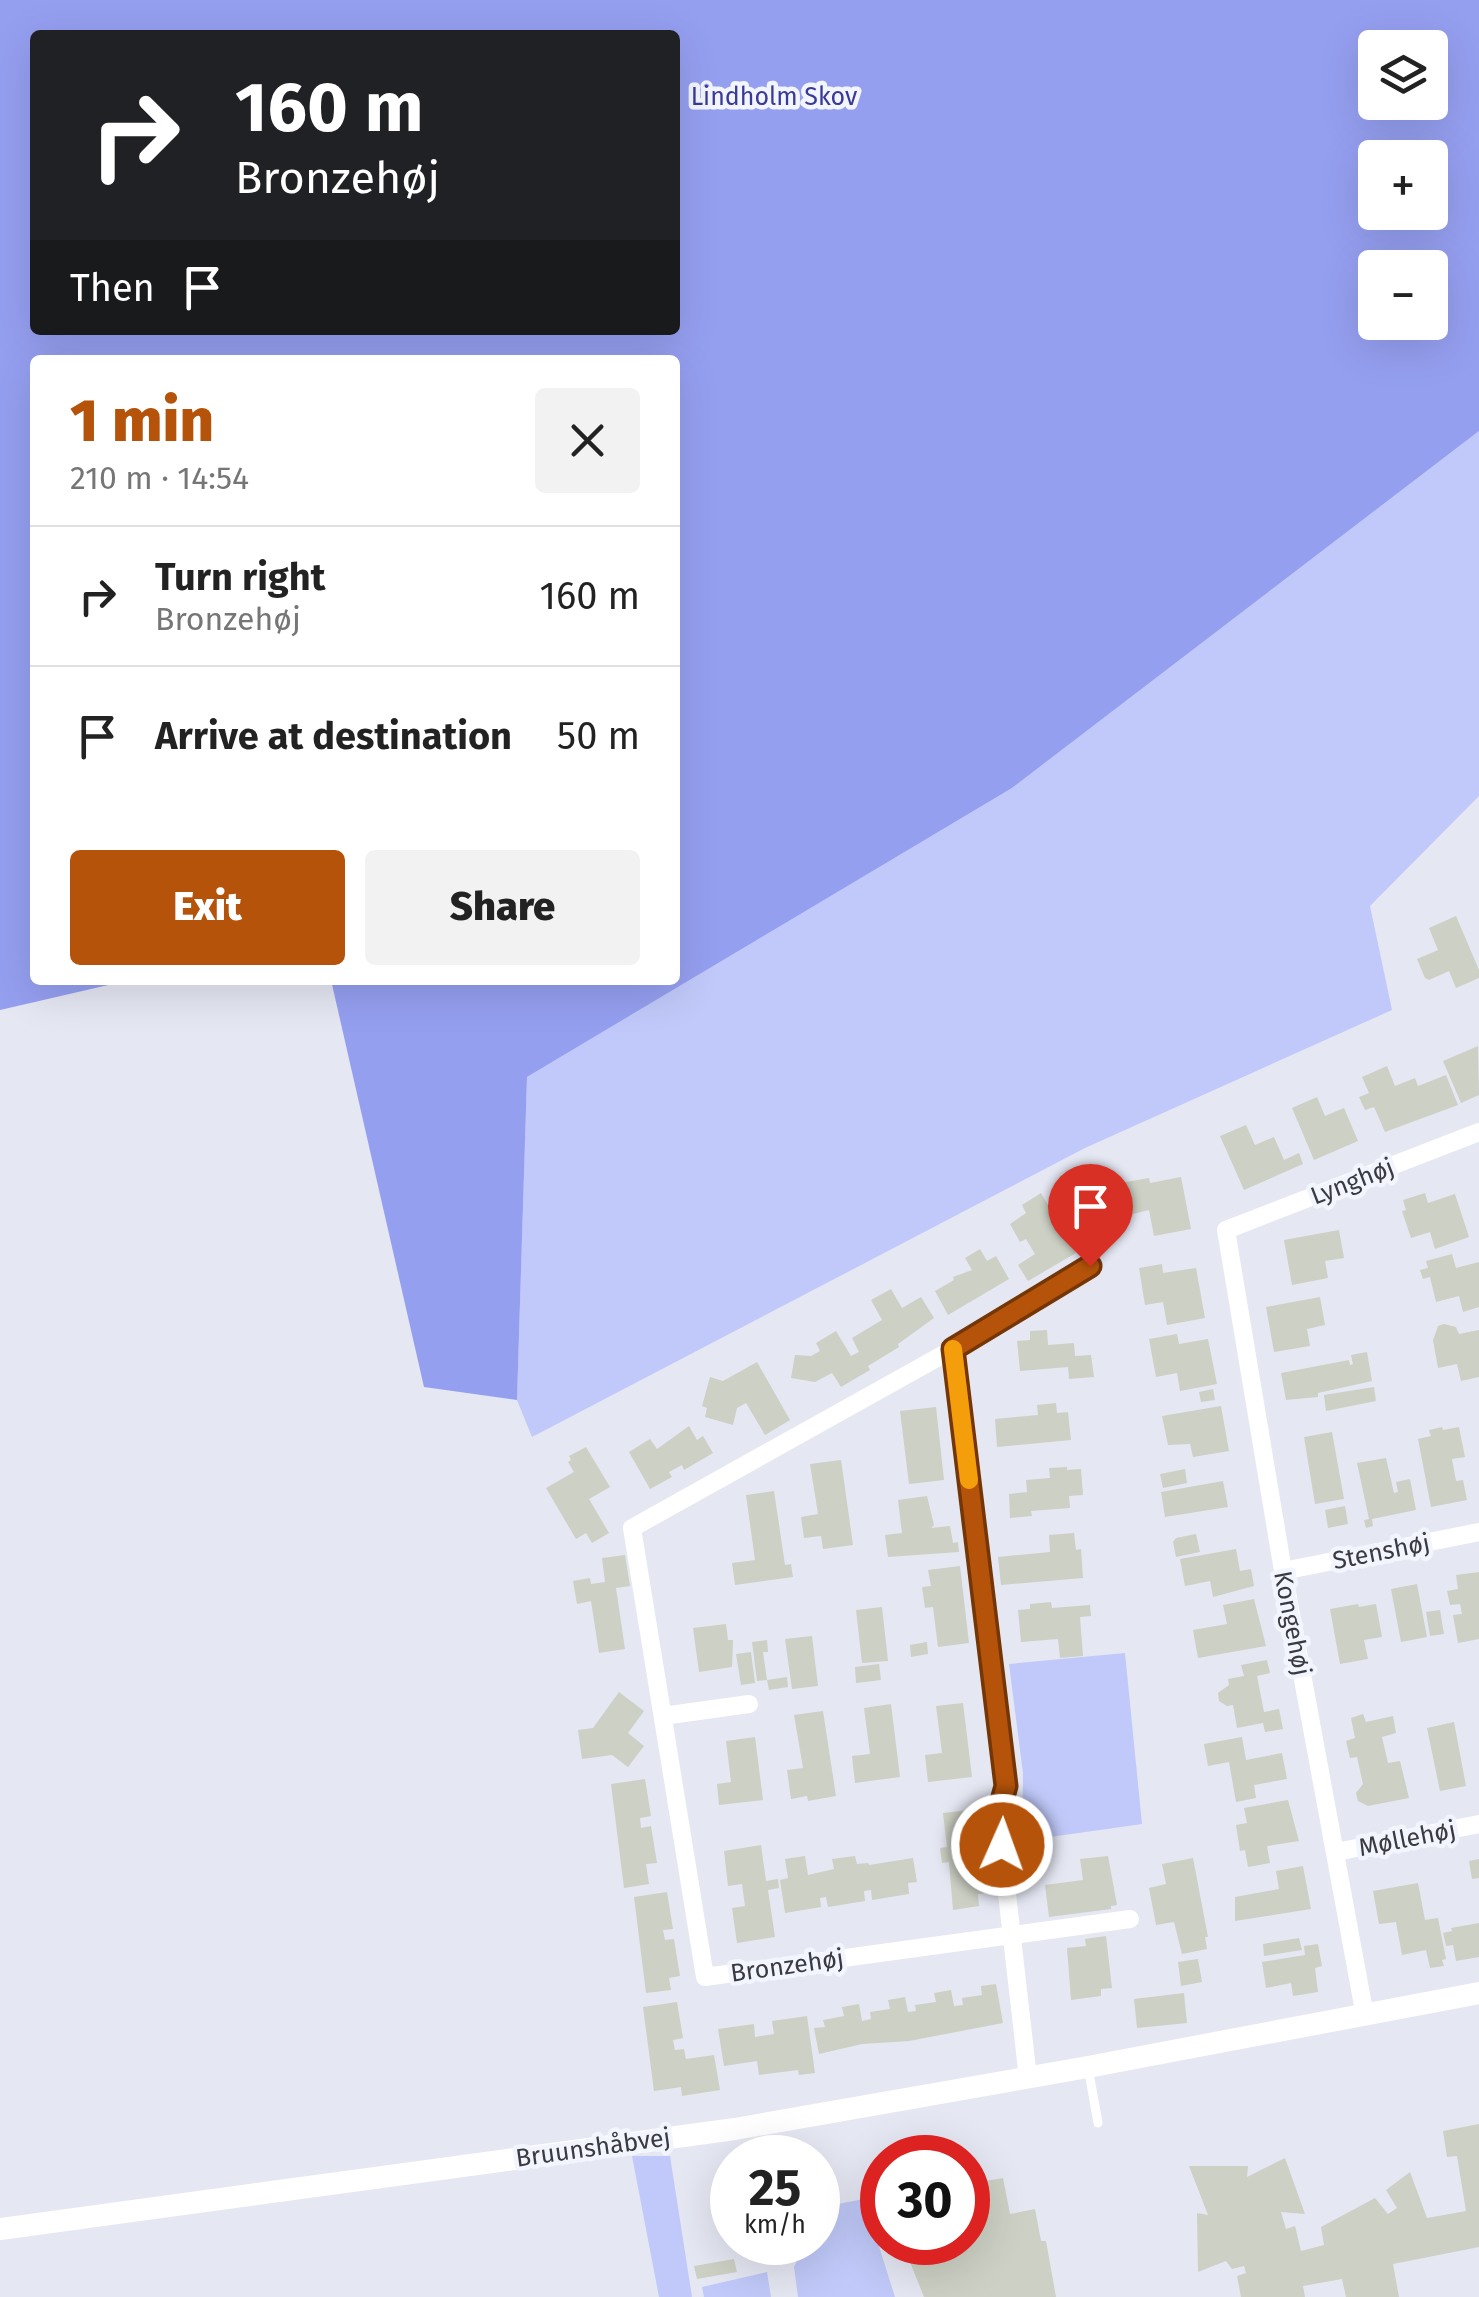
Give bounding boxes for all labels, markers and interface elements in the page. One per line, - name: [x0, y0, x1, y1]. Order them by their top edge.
- map controls: [1358, 30, 1448, 340]
- button: layers: [1358, 30, 1448, 120]
- text: 160 m: [235, 66, 424, 150]
- icon: right: [70, 70, 200, 200]
- park label: Lindholm Skov: [691, 82, 858, 112]
- button: +: [1358, 140, 1448, 230]
- text: Bronzehøj: [235, 151, 440, 205]
- button: −: [1358, 250, 1448, 340]
- icon: arrive: [175, 260, 230, 315]
- text: Then: [70, 265, 155, 311]
- text: 1 min: [70, 385, 214, 457]
- button: close: [535, 388, 640, 493]
- text: 210 m · 14:54: [70, 459, 249, 497]
- text: Turn right: [155, 554, 325, 600]
- icon: right: [70, 569, 125, 624]
- text: 160 m: [539, 573, 640, 619]
- text: Bronzehøj: [155, 600, 301, 638]
- icon: arrive: [70, 709, 125, 764]
- text: Arrive at destination: [155, 713, 512, 759]
- text: 50 m: [557, 713, 640, 759]
- button: Exit: [70, 850, 345, 965]
- button: Share: [365, 850, 640, 965]
- street label: Lynghøj: [1306, 1152, 1398, 1212]
- pin: [1048, 1164, 1133, 1267]
- icon: arrive: [1063, 1179, 1118, 1234]
- street label: Stenshøj: [1330, 1528, 1432, 1576]
- street label: Kongehøj: [1267, 1568, 1317, 1678]
- position arrow: [950, 1793, 1054, 1897]
- street label: Møllehøj: [1356, 1815, 1458, 1863]
- street label: Bronzehøj: [729, 1943, 846, 1989]
- street label: Bruunshåbvej: [514, 2122, 673, 2174]
- speed limit sign: 30: [860, 2135, 990, 2265]
- text: 25: [749, 2158, 801, 2218]
- text: km/h: [744, 2210, 806, 2240]

